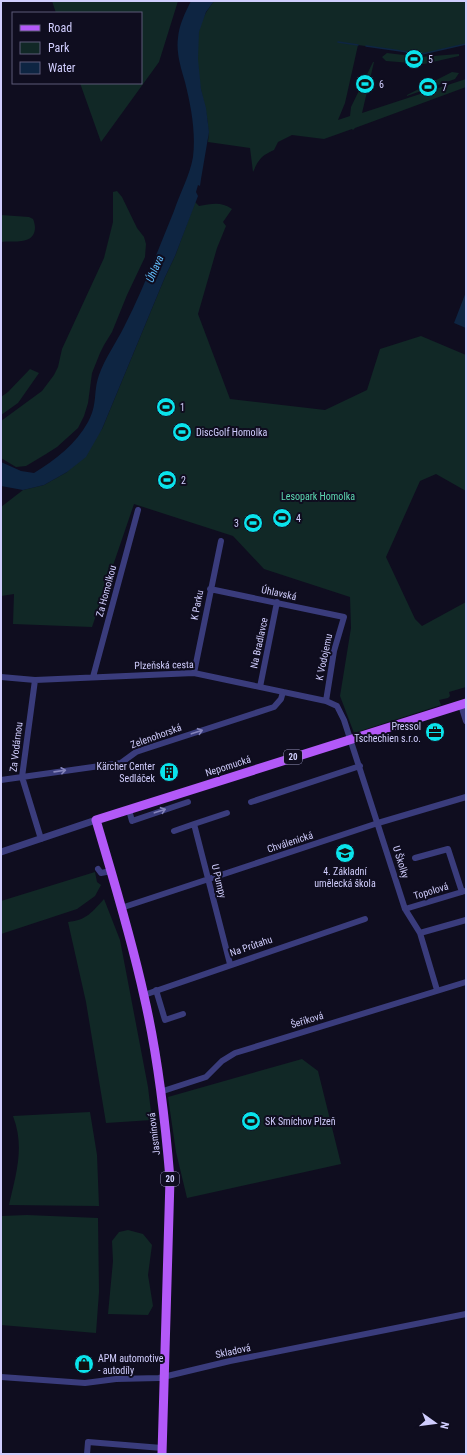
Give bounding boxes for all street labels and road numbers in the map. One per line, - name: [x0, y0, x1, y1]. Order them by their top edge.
- street label: Za Homolkou: [94, 564, 118, 618]
- street label: Úhlavská: [260, 583, 298, 602]
- street label: K Parku: [189, 589, 205, 621]
- street label: Na Bradlavce: [248, 616, 270, 670]
- street label: K Vodojemu: [314, 633, 334, 681]
- street label: Plzeňská cesta: [134, 659, 194, 671]
- street label: Za Vodárnou: [7, 721, 25, 773]
- street label: Zelenohorská: [129, 722, 183, 750]
- road number: 20: [284, 750, 302, 764]
- street label: Nepomucká: [204, 753, 252, 779]
- street label: Chválenická: [266, 829, 314, 855]
- street label: U Školky: [391, 844, 412, 880]
- street label: U Pumpy: [209, 863, 229, 899]
- street label: Topolová: [412, 880, 450, 902]
- street label: Na Průtahu: [228, 934, 274, 958]
- street label: Šeříková: [289, 1009, 325, 1030]
- street label: Jasmínová: [146, 1112, 162, 1156]
- road number: 20: [161, 1172, 179, 1186]
- street label: Skladová: [214, 1342, 252, 1360]

